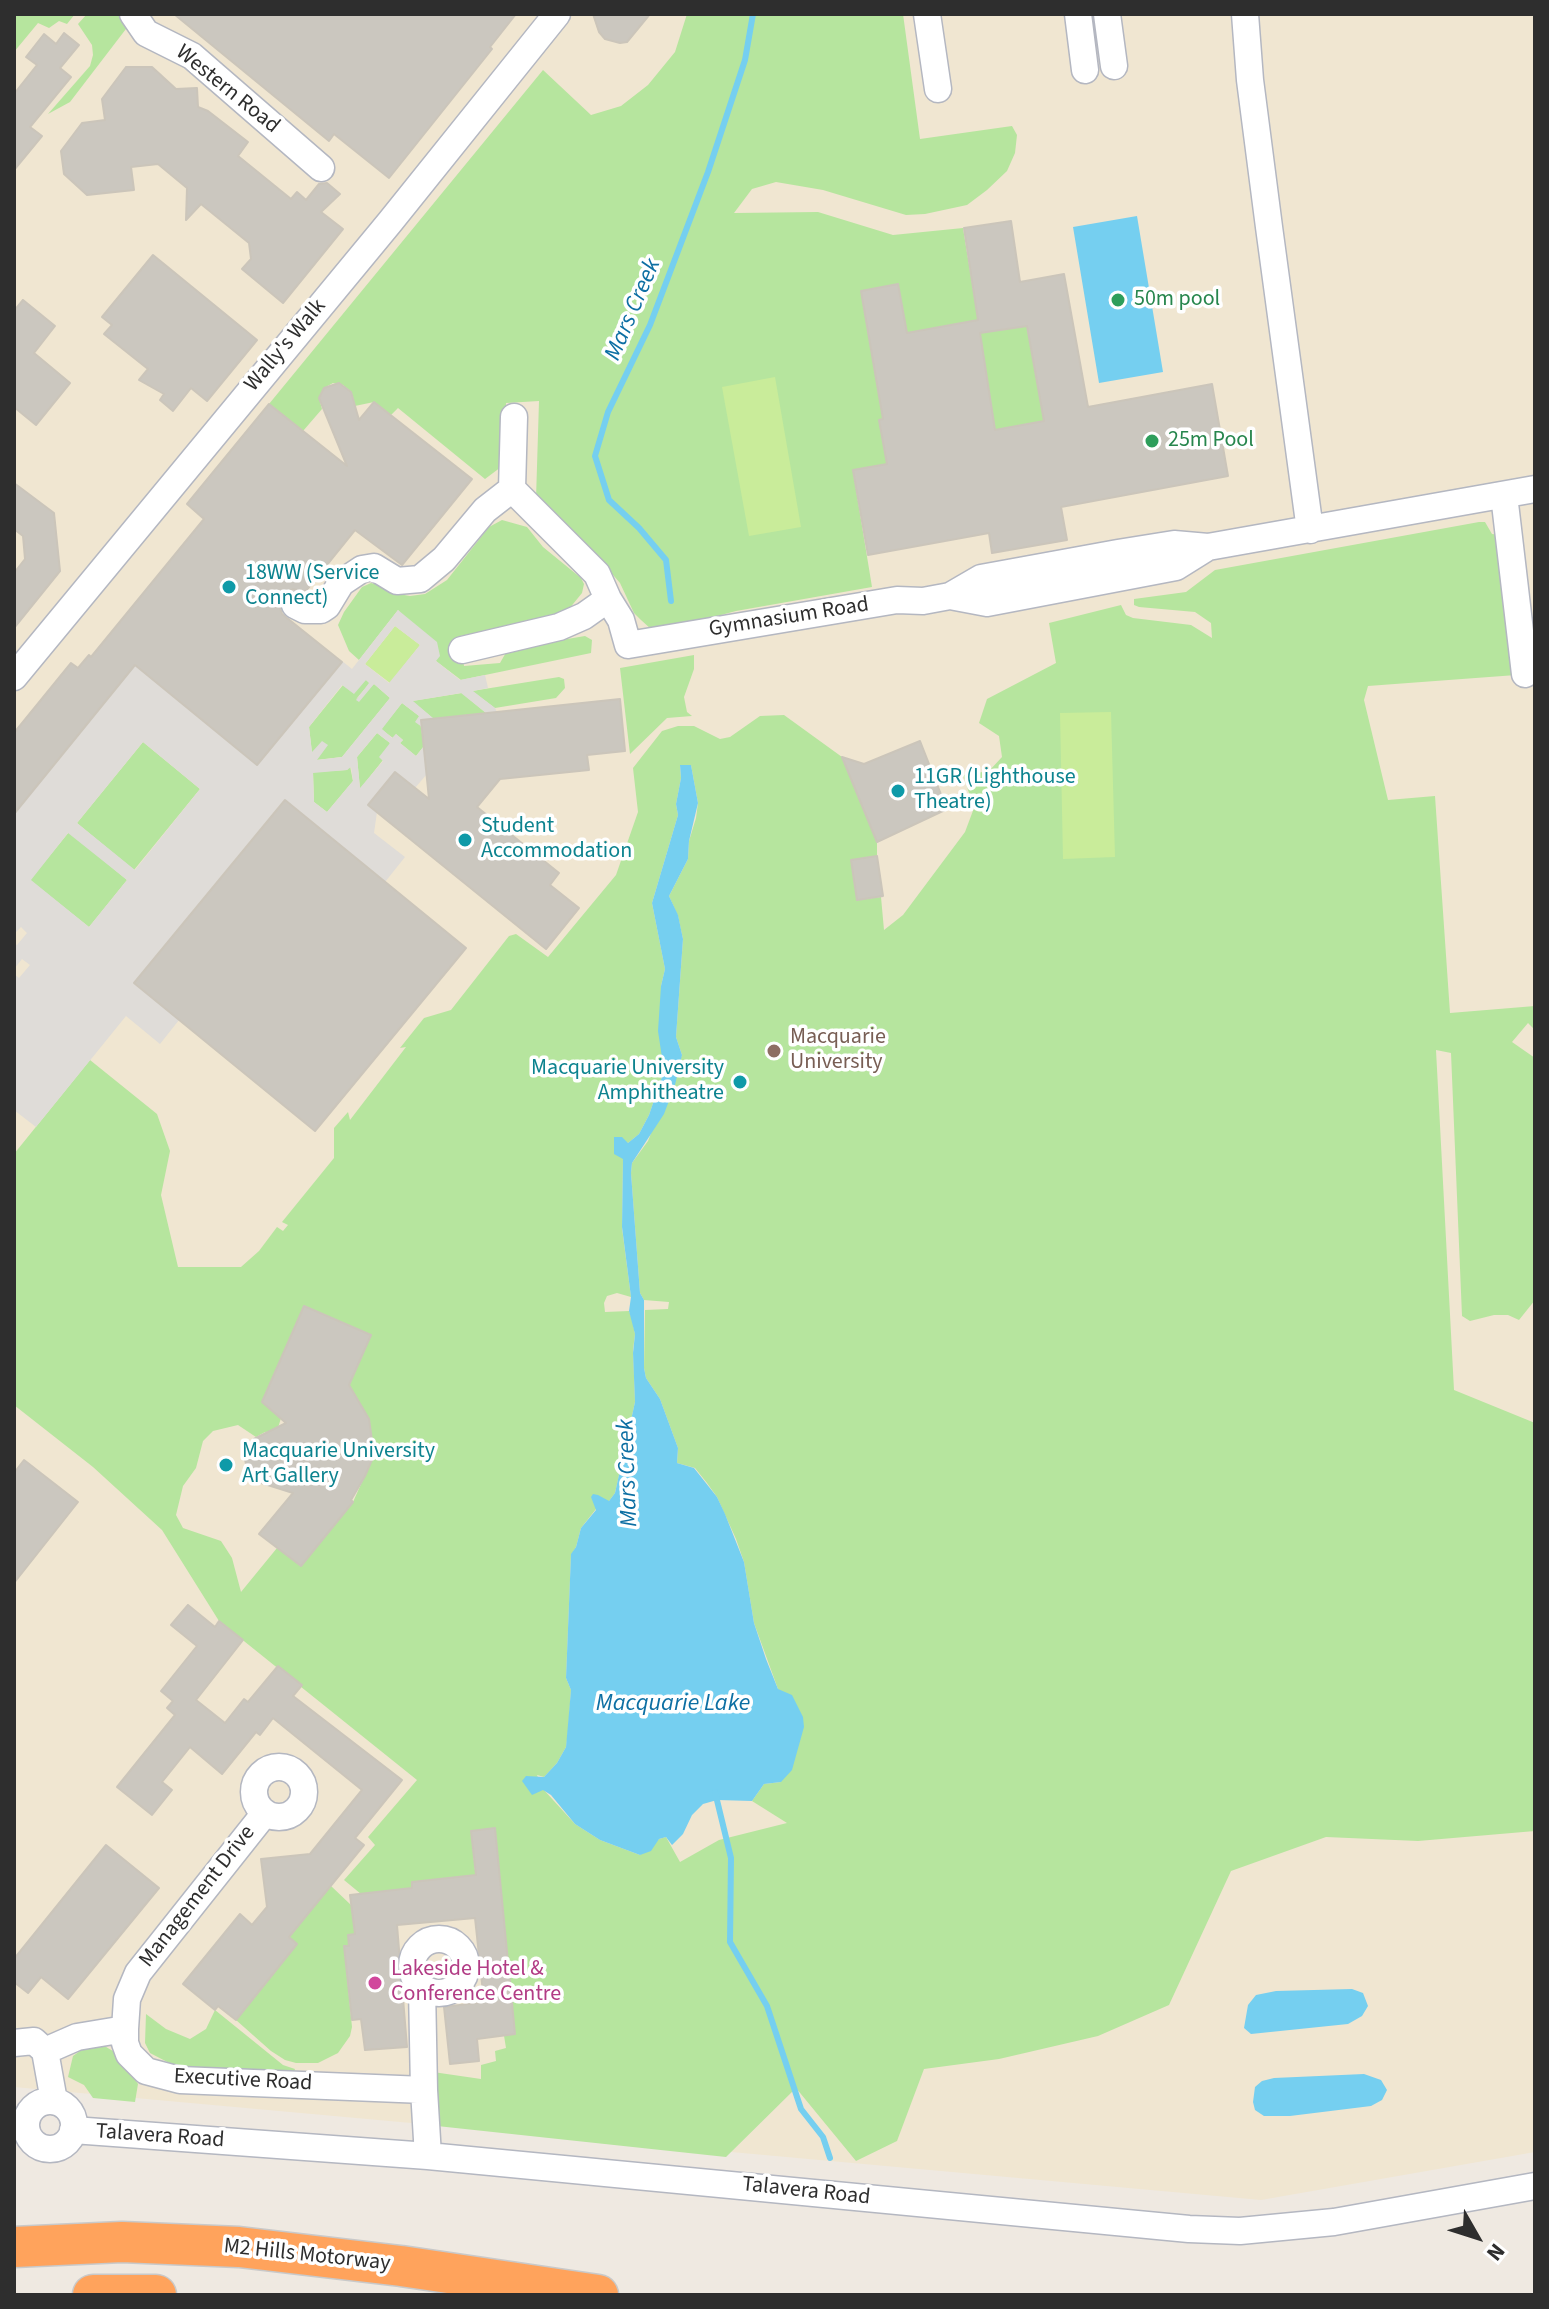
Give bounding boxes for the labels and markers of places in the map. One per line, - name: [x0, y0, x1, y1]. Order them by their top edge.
- place label: 50m pool: [1134, 287, 1220, 313]
- marker: 50m pool: [1109, 291, 1127, 309]
- place label: 25m Pool: [1168, 428, 1254, 454]
- marker: 25m Pool: [1143, 432, 1161, 450]
- place label: 18WW (Service Connect): [245, 561, 380, 612]
- marker: 18WW (Service Connect): [220, 578, 238, 596]
- place label: 11GR (Lighthouse Theatre): [914, 765, 1076, 816]
- marker: 11GR (Lighthouse Theatre): [889, 782, 907, 800]
- place label: Student Accommodation: [481, 814, 632, 866]
- marker: Student Accommodation: [456, 831, 474, 849]
- place label: Macquarie University: [790, 1025, 886, 1076]
- marker: Macquarie University: [765, 1042, 783, 1060]
- place label: Macquarie University Amphitheatre: [531, 1056, 724, 1108]
- marker: Macquarie University Amphitheatre: [731, 1073, 749, 1091]
- place label: Macquarie University Art Gallery: [242, 1439, 435, 1490]
- marker: Macquarie University Art Gallery: [217, 1456, 235, 1474]
- place label: Lakeside Hotel & Conference Centre: [391, 1957, 561, 2008]
- marker: Lakeside Hotel & Conference Centre: [366, 1974, 384, 1992]

